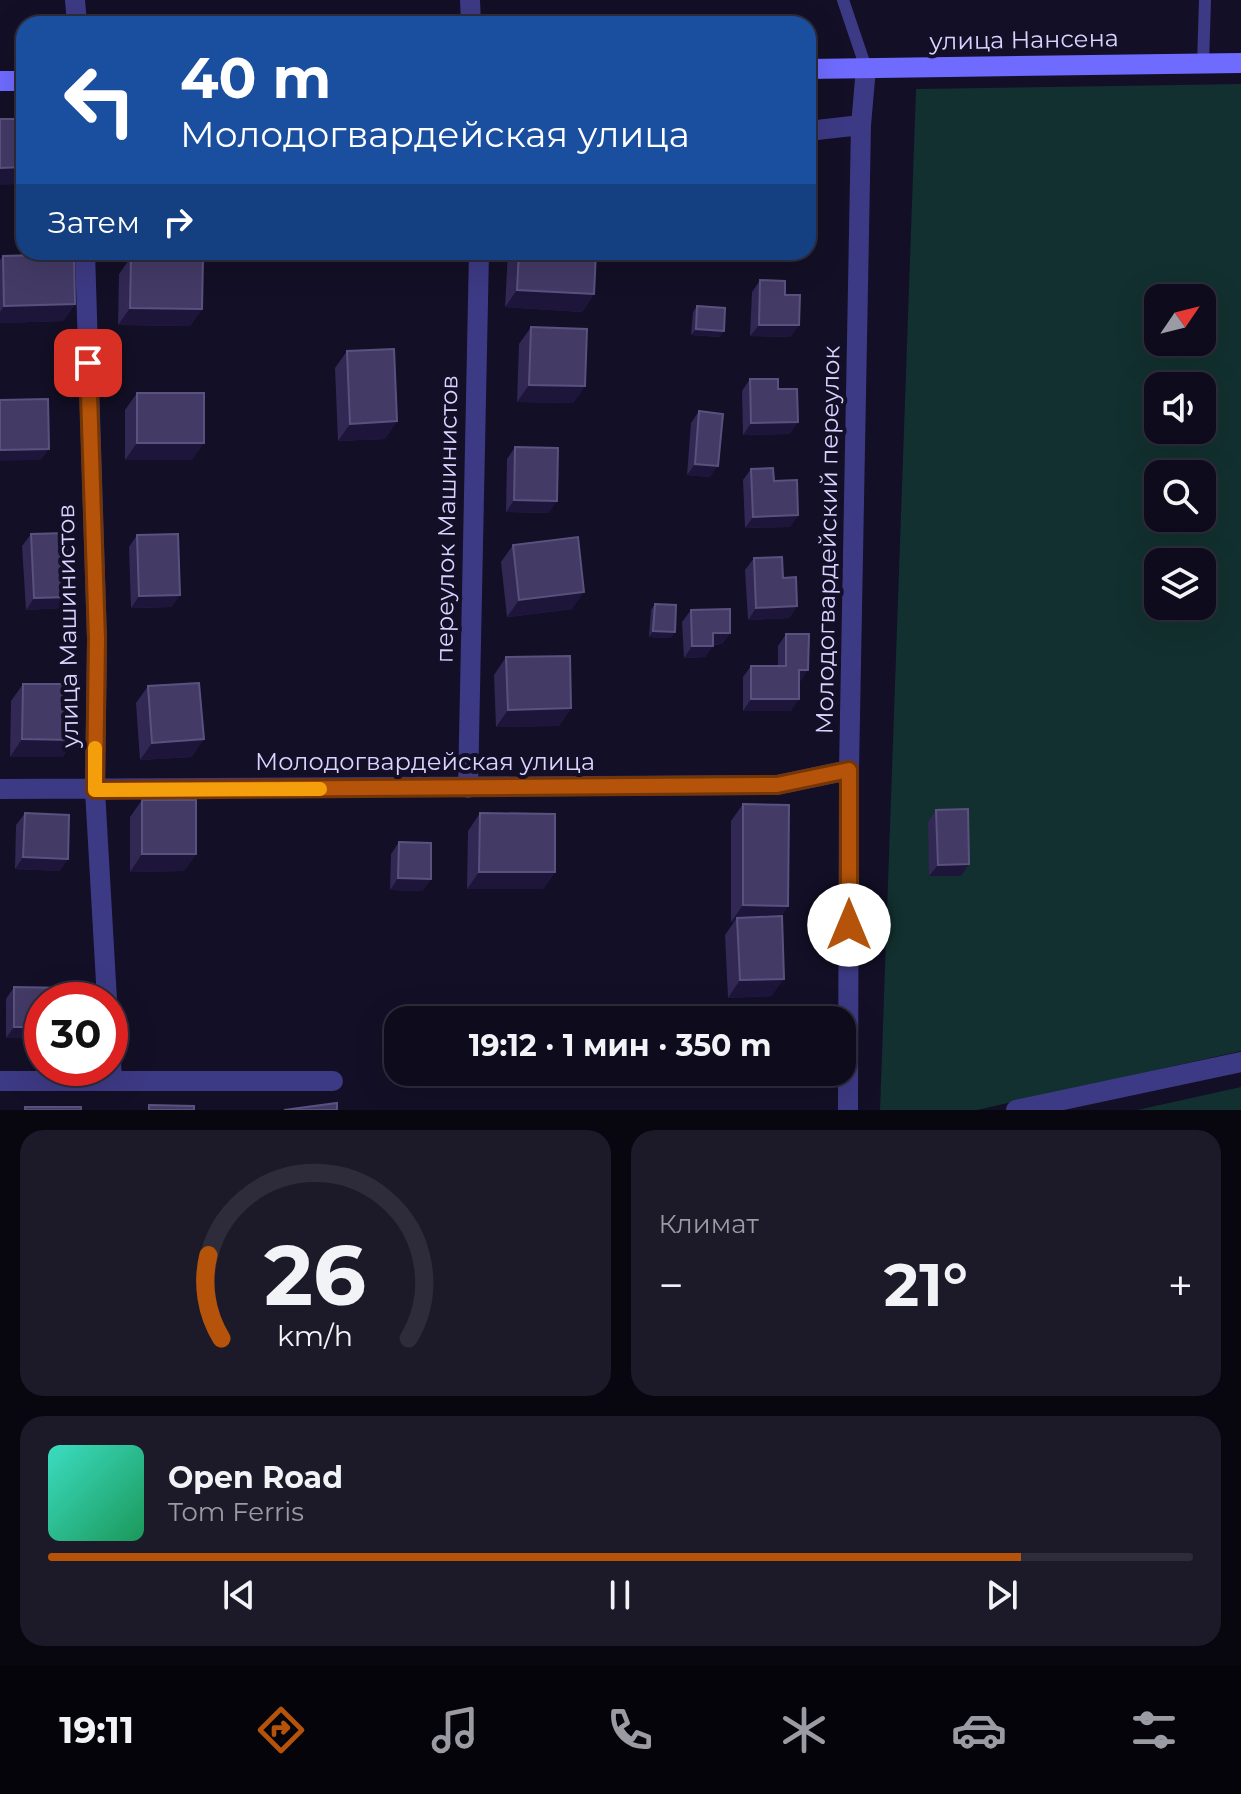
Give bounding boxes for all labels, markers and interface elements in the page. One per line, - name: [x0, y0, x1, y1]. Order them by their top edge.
- street label: улица Нансена: [928, 23, 1119, 56]
- text: 40 m: [180, 44, 331, 112]
- icon: left: [48, 48, 152, 152]
- text: Молодогвардейская улица: [180, 112, 690, 156]
- icon: right: [156, 200, 200, 244]
- text: Затем: [48, 204, 140, 241]
- north arrow: [1144, 284, 1216, 356]
- map controls: [1144, 284, 1216, 620]
- pin: [54, 329, 122, 397]
- icon: arrive: [66, 341, 110, 385]
- street label: Молодогвардейский переулок: [810, 345, 845, 735]
- button: sound: [1144, 372, 1216, 444]
- street label: переулок Машинистов: [429, 375, 464, 663]
- button: search: [1144, 460, 1216, 532]
- street label: улица Машинистов: [51, 504, 84, 749]
- button: layers: [1144, 548, 1216, 620]
- street label: Молодогвардейская улица: [255, 747, 595, 776]
- position arrow: [807, 883, 891, 967]
- speed limit sign: 30: [24, 982, 128, 1086]
- text: 19:12 · 1 мин · 350 m: [469, 1027, 771, 1064]
- text: Климат: [659, 1208, 759, 1240]
- text: 26: [264, 1224, 366, 1326]
- text: 21°: [884, 1248, 968, 1321]
- text: −: [659, 1258, 684, 1312]
- text: +: [1168, 1258, 1193, 1312]
- text: km/h: [277, 1318, 353, 1353]
- text: Open Road: [168, 1459, 343, 1496]
- text: Tom Ferris: [168, 1496, 304, 1528]
- icon: previous: [217, 1573, 261, 1617]
- icon: pause: [598, 1573, 642, 1617]
- icon: next: [980, 1573, 1024, 1617]
- icon: directions: [253, 1702, 309, 1758]
- icon: music: [427, 1702, 483, 1758]
- icon: phone: [602, 1702, 658, 1758]
- icon: climate: [776, 1702, 832, 1758]
- icon: car: [951, 1702, 1007, 1758]
- icon: filters: [1126, 1702, 1182, 1758]
- text: 19:11: [59, 1708, 134, 1752]

